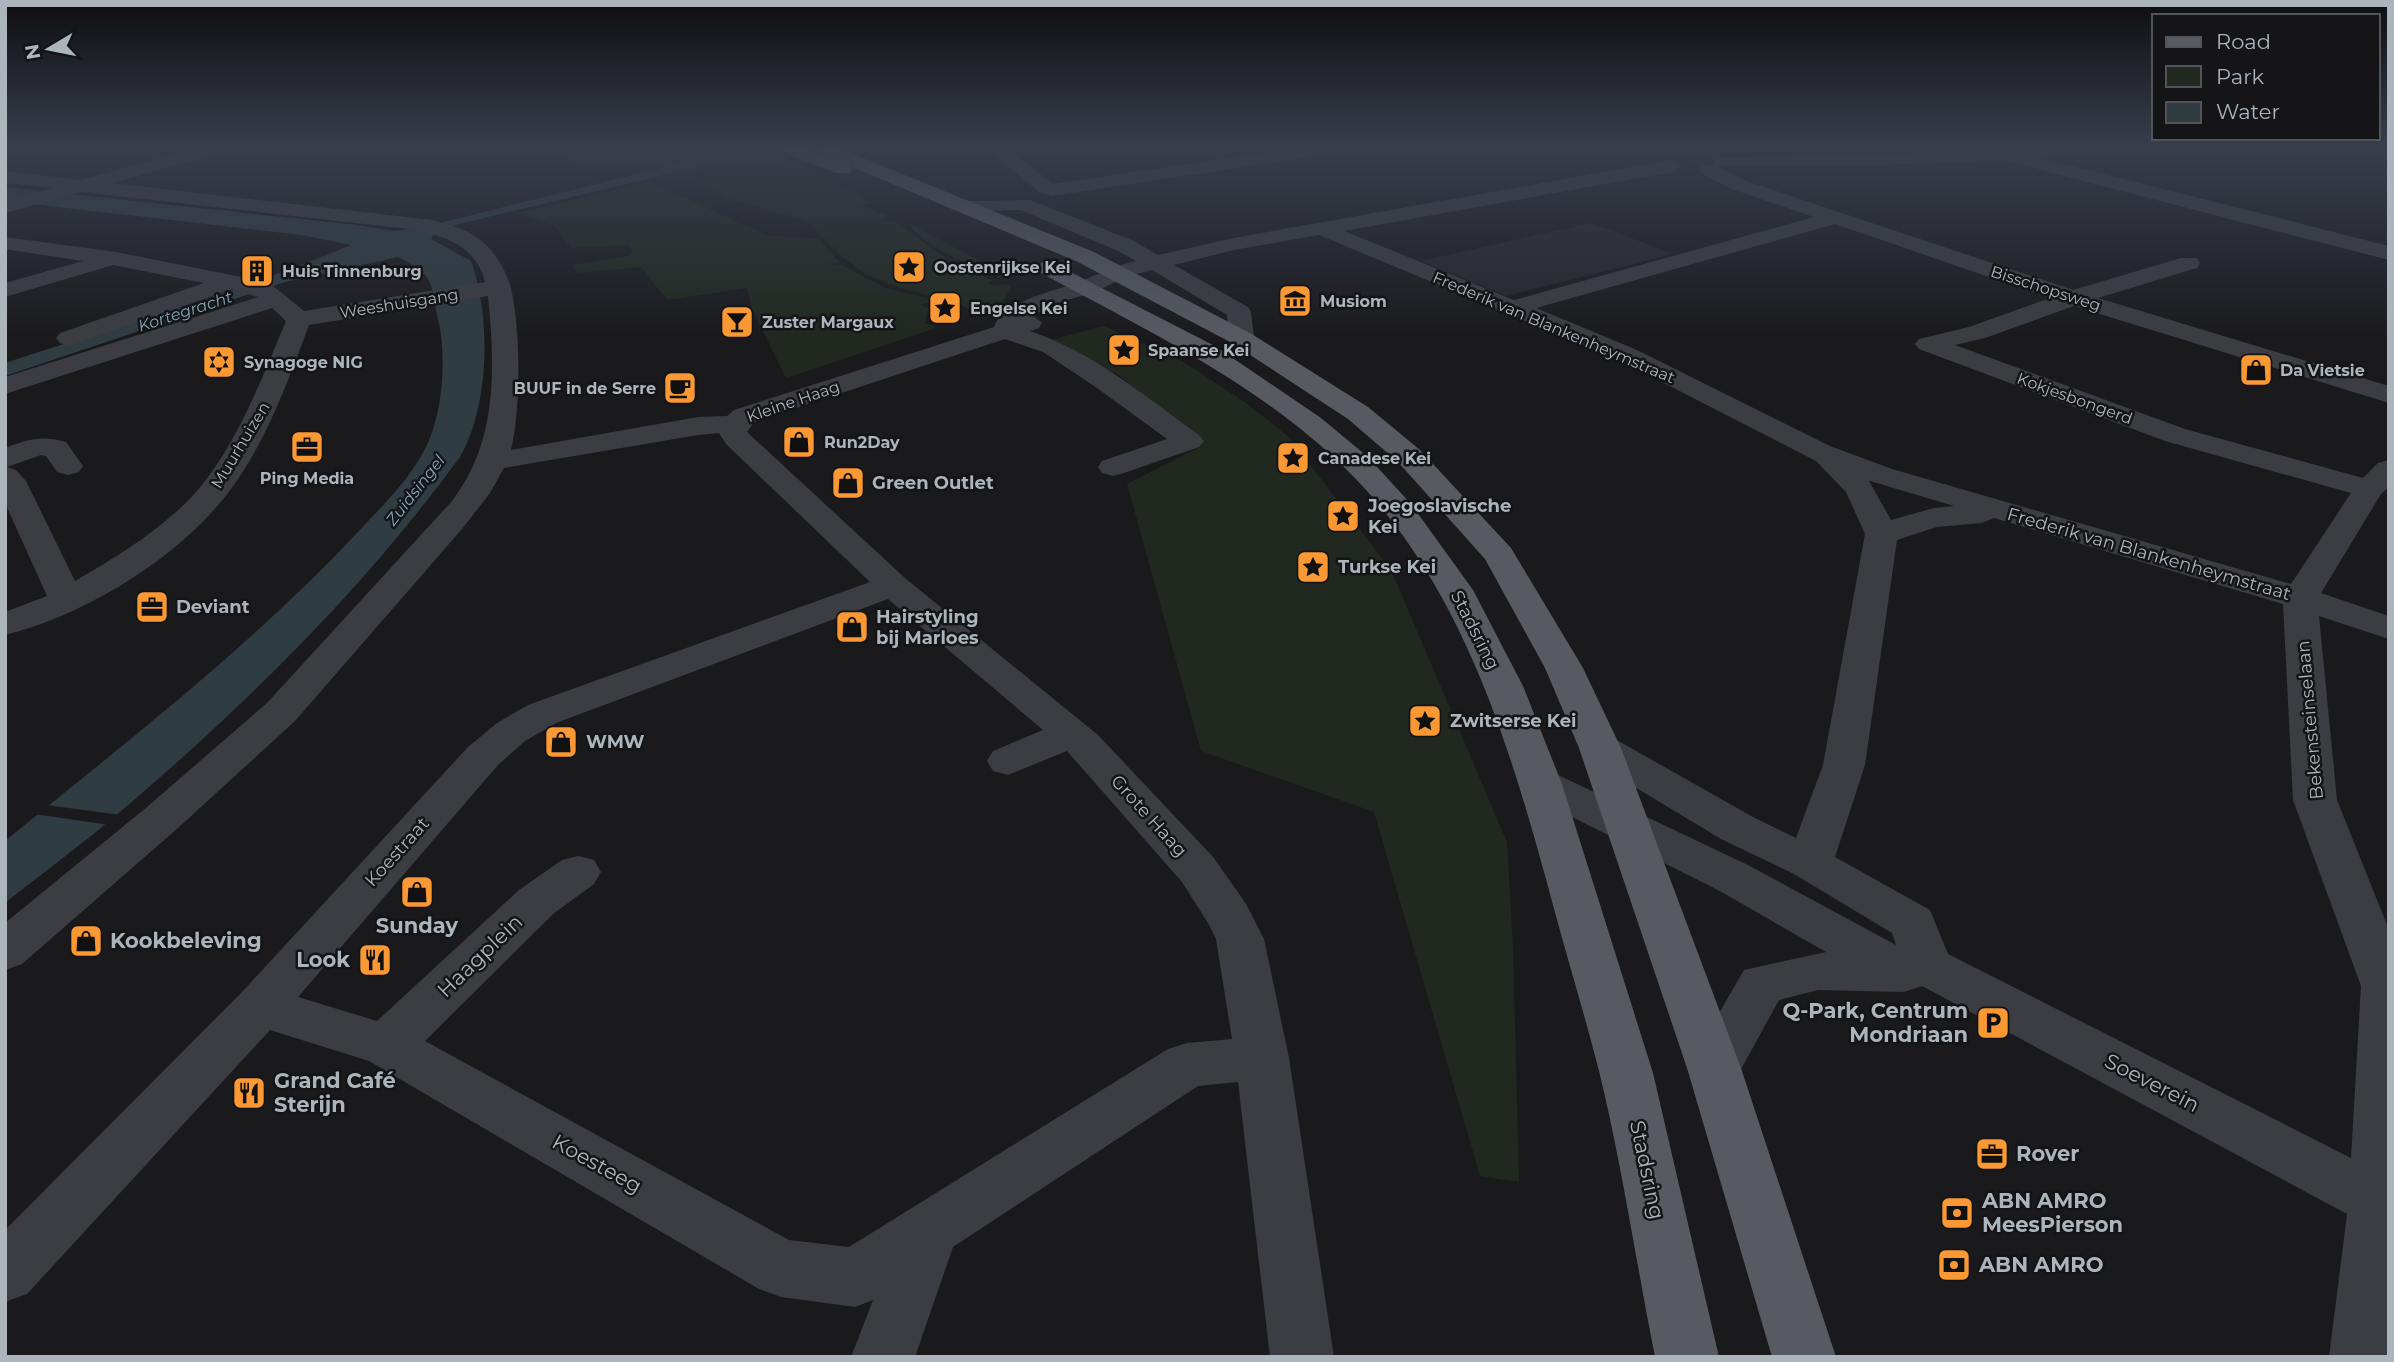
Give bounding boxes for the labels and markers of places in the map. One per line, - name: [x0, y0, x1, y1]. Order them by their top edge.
- place icon: Oostenrijkse Kei: [890, 248, 928, 286]
- building icon: Huis Tinnenburg: [238, 252, 276, 290]
- place label: Oostenrijkse Kei: [934, 258, 1071, 277]
- place label: Huis Tinnenburg: [282, 262, 422, 281]
- museum icon: Musiom: [1276, 282, 1314, 320]
- place icon: Engelse Kei: [926, 289, 964, 327]
- place label: Musiom: [1320, 292, 1387, 311]
- place label: Engelse Kei: [970, 299, 1068, 318]
- bar icon: Zuster Margaux: [718, 303, 756, 341]
- place label: Zuster Margaux: [762, 313, 894, 332]
- place icon: Spaanse Kei: [1105, 331, 1143, 369]
- place label: Spaanse Kei: [1148, 341, 1249, 360]
- synagogue icon: Synagoge NIG: [200, 343, 238, 381]
- shop icon: Da Vietsie: [2237, 351, 2275, 389]
- place label: Synagoge NIG: [244, 353, 363, 372]
- place label: Da Vietsie: [2280, 361, 2365, 380]
- cafe icon: BUUF in de Serre: [661, 369, 699, 407]
- place label: BUUF in de Serre: [514, 379, 656, 398]
- shop icon: Run2Day: [780, 423, 818, 461]
- office icon: Ping Media: [288, 428, 326, 466]
- place label: Run2Day: [824, 433, 900, 452]
- place icon: Canadese Kei: [1274, 439, 1312, 477]
- place label: Canadese Kei: [1318, 449, 1431, 468]
- shop icon: Green Outlet: [829, 464, 867, 502]
- place label: Ping Media: [260, 469, 354, 488]
- place label: Green Outlet: [872, 472, 994, 494]
- place label: Joegoslavische Kei: [1367, 495, 1511, 538]
- place icon: Joegoslavische Kei: [1324, 497, 1362, 535]
- place icon: Turkse Kei: [1294, 548, 1332, 586]
- place label: Turkse Kei: [1338, 556, 1436, 578]
- office icon: Deviant: [133, 588, 171, 626]
- place label: Deviant: [176, 596, 250, 618]
- place label: Hairstyling bij Marloes: [876, 606, 979, 649]
- shop icon: Hairstyling bij Marloes: [833, 608, 871, 646]
- place icon: Zwitserse Kei: [1406, 702, 1444, 740]
- place label: Zwitserse Kei: [1450, 710, 1576, 732]
- shop icon: WMW: [542, 723, 580, 761]
- place label: WMW: [586, 731, 645, 753]
- shop icon: Sunday: [398, 873, 436, 911]
- place label: Sunday: [376, 913, 459, 938]
- shop icon: Kookbeleving: [67, 922, 105, 960]
- place label: Kookbeleving: [110, 928, 262, 953]
- restaurant icon: Look: [356, 941, 394, 979]
- place label: Look: [296, 947, 350, 972]
- place label: Q-Park, Centrum Mondriaan: [1782, 998, 1968, 1047]
- parking icon: Q-Park, Centrum Mondriaan: [1974, 1004, 2012, 1042]
- place label: Grand Café Sterijn: [274, 1068, 396, 1117]
- restaurant icon: Grand Café Sterijn: [230, 1074, 268, 1112]
- office icon: Rover: [1973, 1135, 2011, 1173]
- place label: Rover: [2016, 1141, 2079, 1166]
- place label: ABN AMRO MeesPierson: [1981, 1188, 2123, 1237]
- bank icon: ABN AMRO MeesPierson: [1938, 1194, 1976, 1232]
- bank icon: ABN AMRO: [1935, 1246, 1973, 1284]
- place label: ABN AMRO: [1978, 1252, 2103, 1277]

